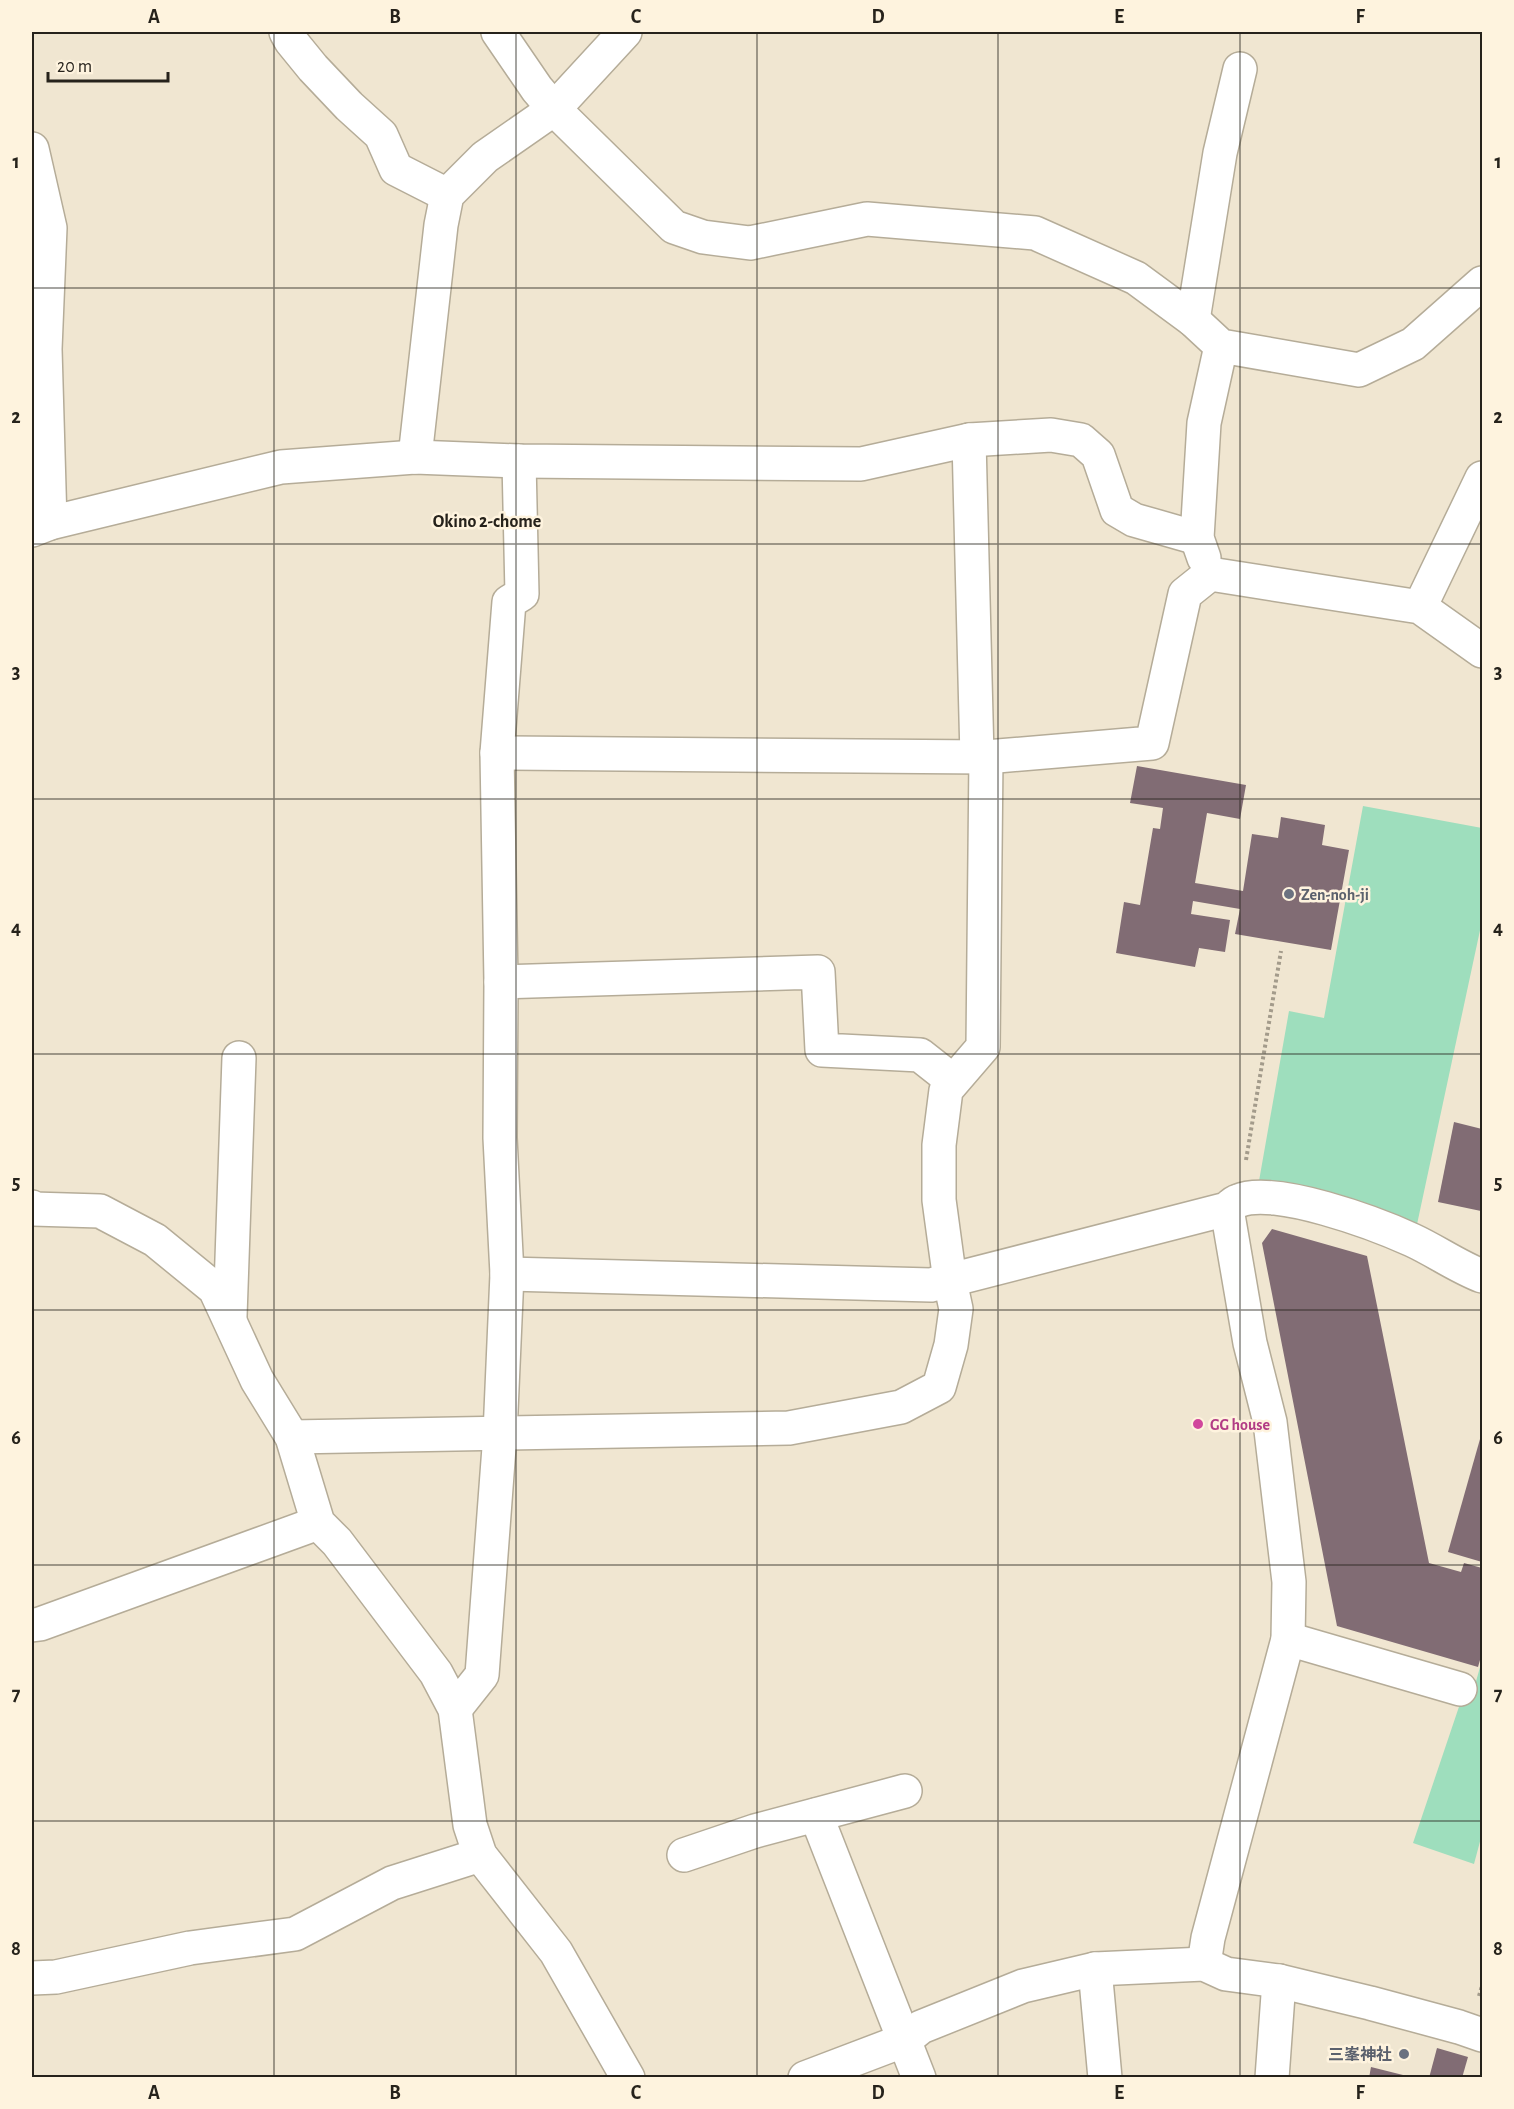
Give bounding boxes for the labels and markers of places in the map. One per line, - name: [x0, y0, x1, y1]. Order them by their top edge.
- marker: Zen-noh-ji: [1282, 887, 1296, 901]
- place label: Zen-noh-ji: [1301, 887, 1369, 904]
- marker: GG house: [1191, 1417, 1205, 1431]
- place label: GG house: [1210, 1417, 1270, 1433]
- place label: 三峯神社: [1328, 2045, 1392, 2063]
- marker: 三峯神社: [1397, 2047, 1411, 2061]

